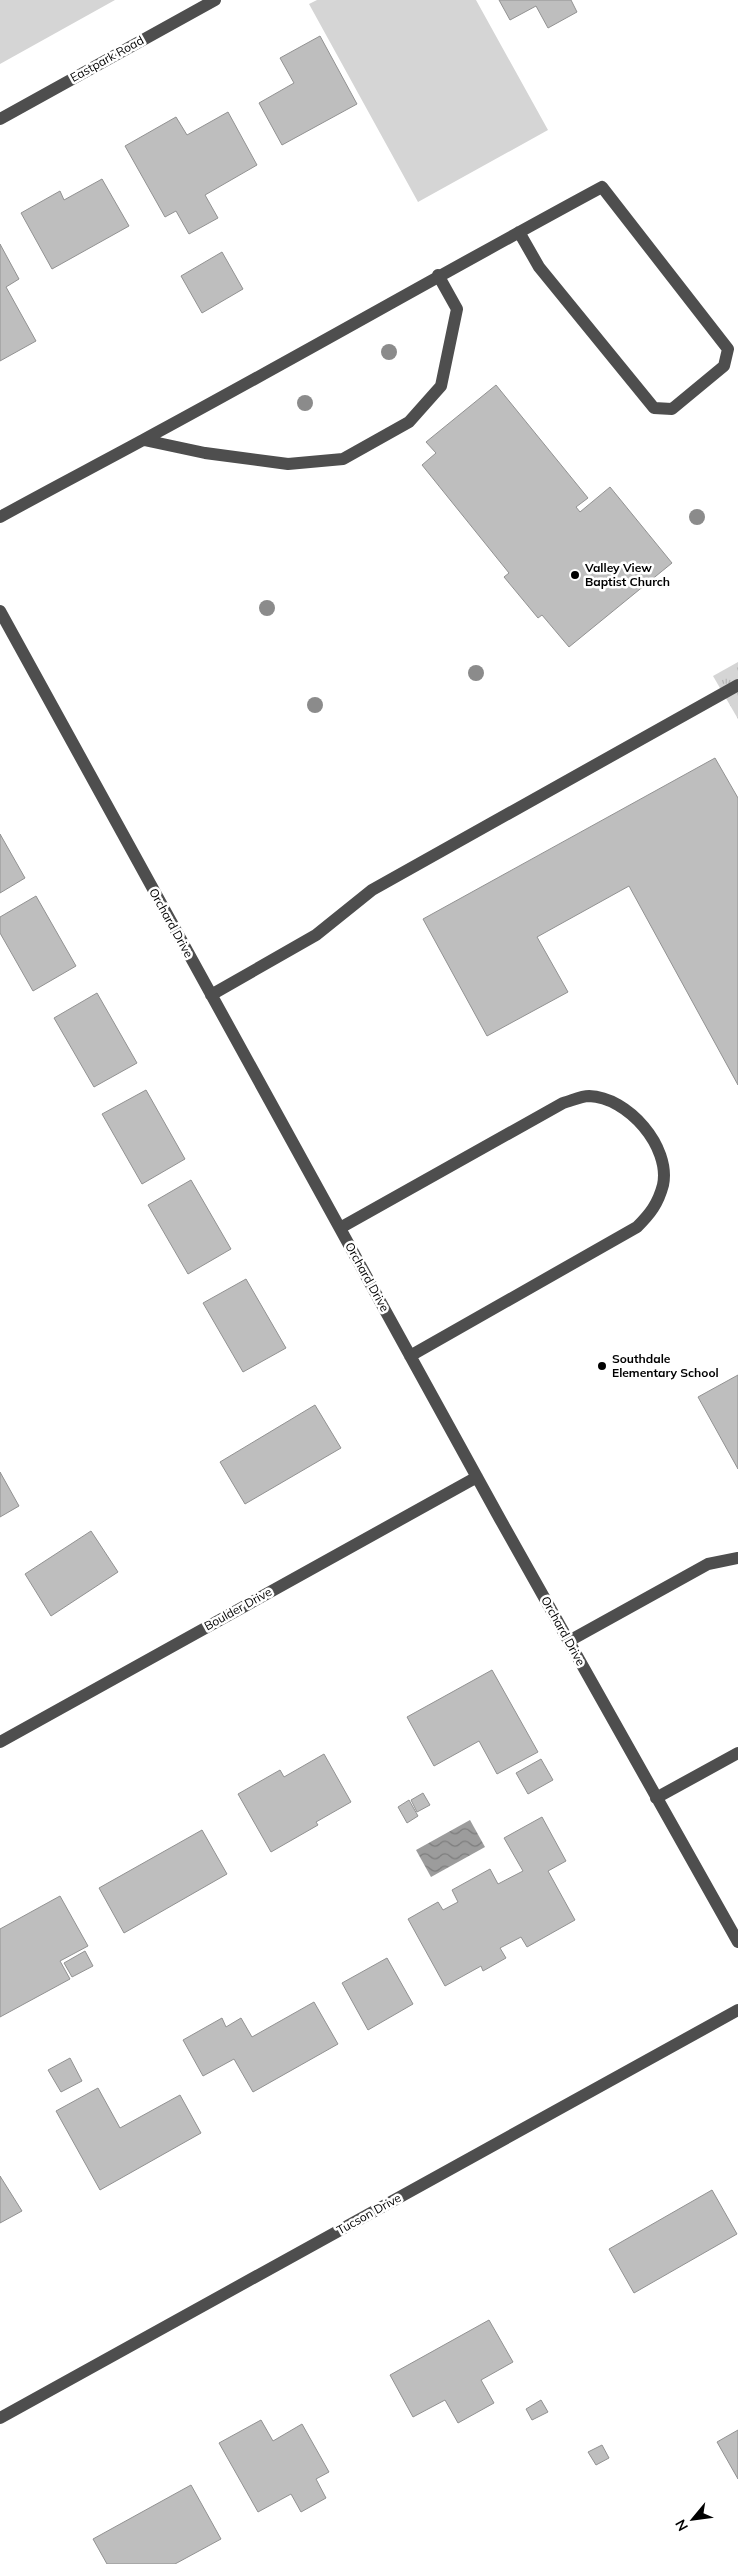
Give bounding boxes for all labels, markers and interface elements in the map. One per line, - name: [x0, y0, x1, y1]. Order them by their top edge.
- street label: Eastpark Road: [67, 32, 146, 85]
- place label: Valley View Baptist Church: [584, 560, 670, 589]
- marker: Valley View Baptist Church: [569, 569, 581, 581]
- street label: Orchard Drive: [146, 885, 197, 960]
- street label: Orchard Drive: [342, 1239, 393, 1314]
- place label: Southdale Elementary School: [612, 1351, 719, 1380]
- marker: Southdale Elementary School: [596, 1360, 608, 1372]
- street label: Boulder Drive: [201, 1584, 274, 1633]
- street label: Orchard Drive: [538, 1593, 589, 1668]
- street label: Tucson Drive: [334, 2190, 404, 2237]
- north arrow: [668, 2494, 718, 2544]
- text: N: [671, 2516, 692, 2534]

